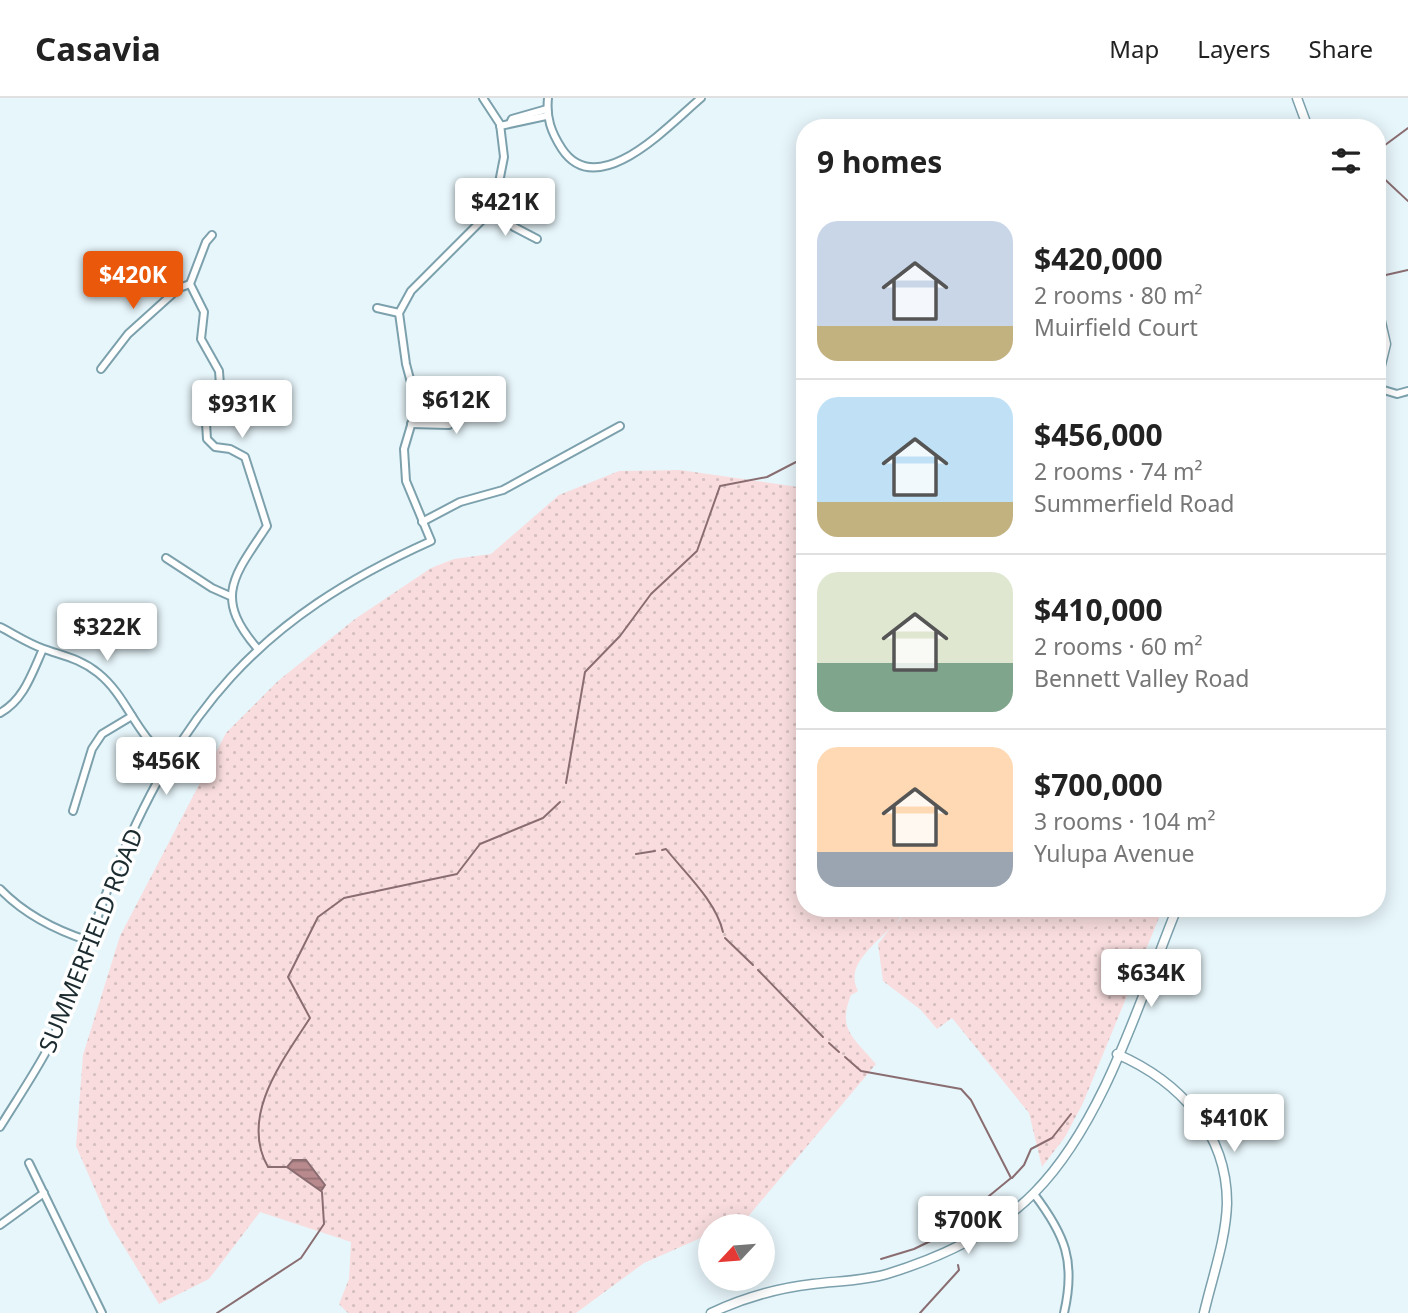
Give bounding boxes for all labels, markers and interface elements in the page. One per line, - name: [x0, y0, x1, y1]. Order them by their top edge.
- text: Casavia: [35, 26, 161, 71]
- text: Map: [1109, 32, 1159, 65]
- text: Layers: [1197, 32, 1271, 65]
- text: Share: [1309, 32, 1373, 65]
- text: 9 homes: [817, 141, 942, 182]
- icon: filters: [1327, 142, 1365, 180]
- pin: $421K: [456, 178, 554, 238]
- text: $421K: [471, 185, 539, 217]
- text: $420,000: [1034, 238, 1163, 279]
- icon: home: [873, 249, 957, 333]
- pin: $420K: [84, 252, 182, 311]
- text: $420K: [99, 258, 167, 290]
- text: 2 rooms · 80 m²: [1034, 279, 1203, 311]
- text: Muirfield Court: [1034, 311, 1198, 343]
- pin: $612K: [407, 376, 505, 436]
- pin: $931K: [193, 380, 291, 440]
- text: $612K: [422, 383, 490, 415]
- text: $931K: [208, 387, 276, 419]
- text: $456,000: [1034, 414, 1163, 455]
- icon: home: [873, 425, 957, 509]
- text: 2 rooms · 74 m²: [1034, 455, 1203, 487]
- text: Summerfield Road: [1034, 487, 1234, 519]
- text: $410,000: [1034, 589, 1163, 630]
- icon: home: [873, 600, 957, 684]
- pin: $322K: [58, 603, 156, 663]
- text: $322K: [73, 610, 141, 642]
- text: 2 rooms · 60 m²: [1034, 630, 1203, 662]
- text: Bennett Valley Road: [1034, 662, 1250, 694]
- pin: $456K: [117, 738, 215, 797]
- text: $456K: [132, 744, 200, 776]
- text: $700,000: [1034, 764, 1163, 805]
- icon: home: [873, 775, 957, 859]
- text: 3 rooms · 104 m²: [1034, 805, 1216, 837]
- street label: SUMMERFIELD ROAD: [30, 823, 150, 1057]
- text: Yulupa Avenue: [1034, 837, 1194, 869]
- pin: $634K: [1102, 950, 1200, 1009]
- text: $634K: [1117, 956, 1185, 988]
- pin: $410K: [1185, 1094, 1283, 1154]
- text: $410K: [1200, 1101, 1268, 1133]
- pin: $700K: [919, 1196, 1017, 1256]
- text: $700K: [934, 1203, 1002, 1235]
- north arrow: [698, 1214, 775, 1292]
- map controls: [698, 1214, 775, 1291]

